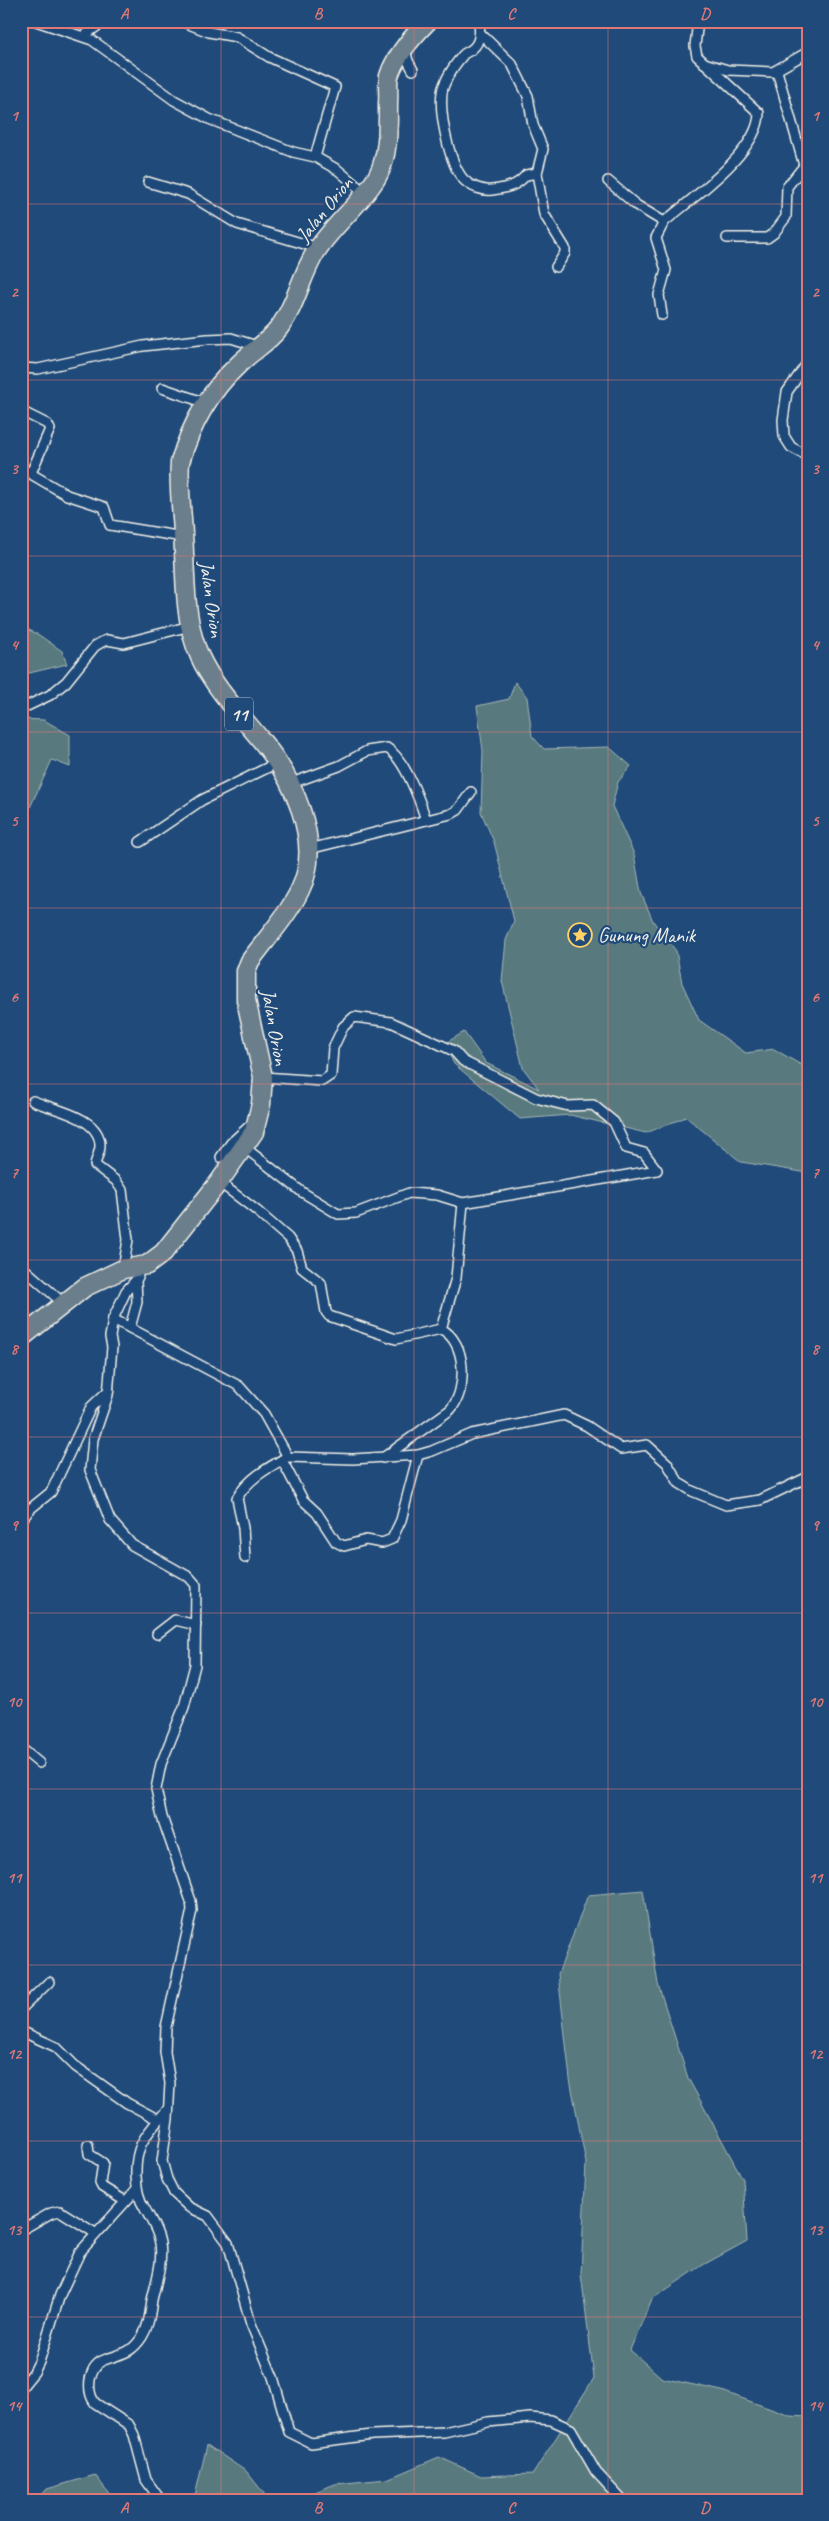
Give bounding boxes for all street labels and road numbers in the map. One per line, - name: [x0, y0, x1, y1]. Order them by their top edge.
- street label: Jalan Orion: [290, 171, 359, 248]
- street label: Jalan Orion: [194, 558, 229, 640]
- road number: 11: [225, 698, 253, 731]
- street label: Jalan Orion: [255, 986, 294, 1068]

